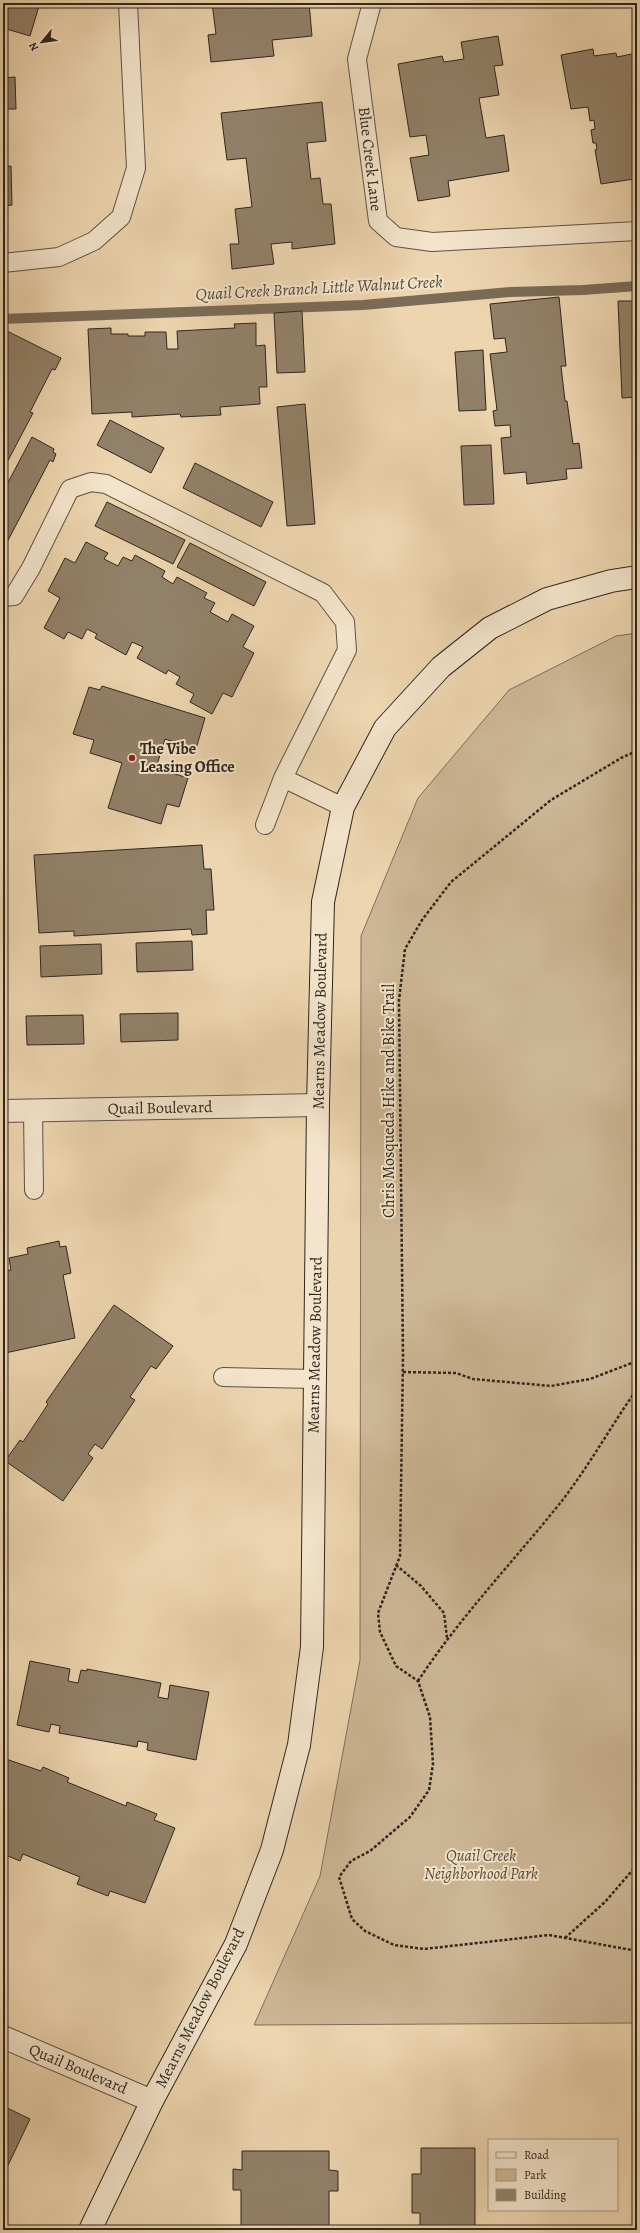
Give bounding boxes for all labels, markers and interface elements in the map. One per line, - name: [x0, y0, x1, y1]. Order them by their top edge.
- north arrow: [22, 22, 62, 62]
- text: N: [25, 39, 42, 54]
- street label: Blue Creek Lane: [353, 106, 387, 212]
- water label: Quail Creek Branch Little Walnut Creek: [195, 270, 444, 306]
- place label: The Vibe Leasing Office: [140, 738, 235, 778]
- marker: The Vibe Leasing Office: [127, 753, 137, 763]
- street label: Mearns Meadow Boulevard: [307, 932, 333, 1110]
- street label: Chris Mosqueda Hike and Bike Trail: [378, 984, 400, 1218]
- street label: Quail Boulevard: [107, 1096, 213, 1120]
- street label: Mearns Meadow Boulevard: [302, 1256, 328, 1434]
- park label: Quail Creek Neighborhood Park: [424, 1845, 538, 1885]
- street label: Mearns Meadow Boulevard: [150, 1924, 250, 2092]
- street label: Quail Boulevard: [25, 2038, 131, 2100]
- legend: [488, 2139, 618, 2211]
- text: Road: [524, 2147, 550, 2163]
- text: Park: [524, 2167, 547, 2183]
- text: Building: [524, 2187, 566, 2203]

